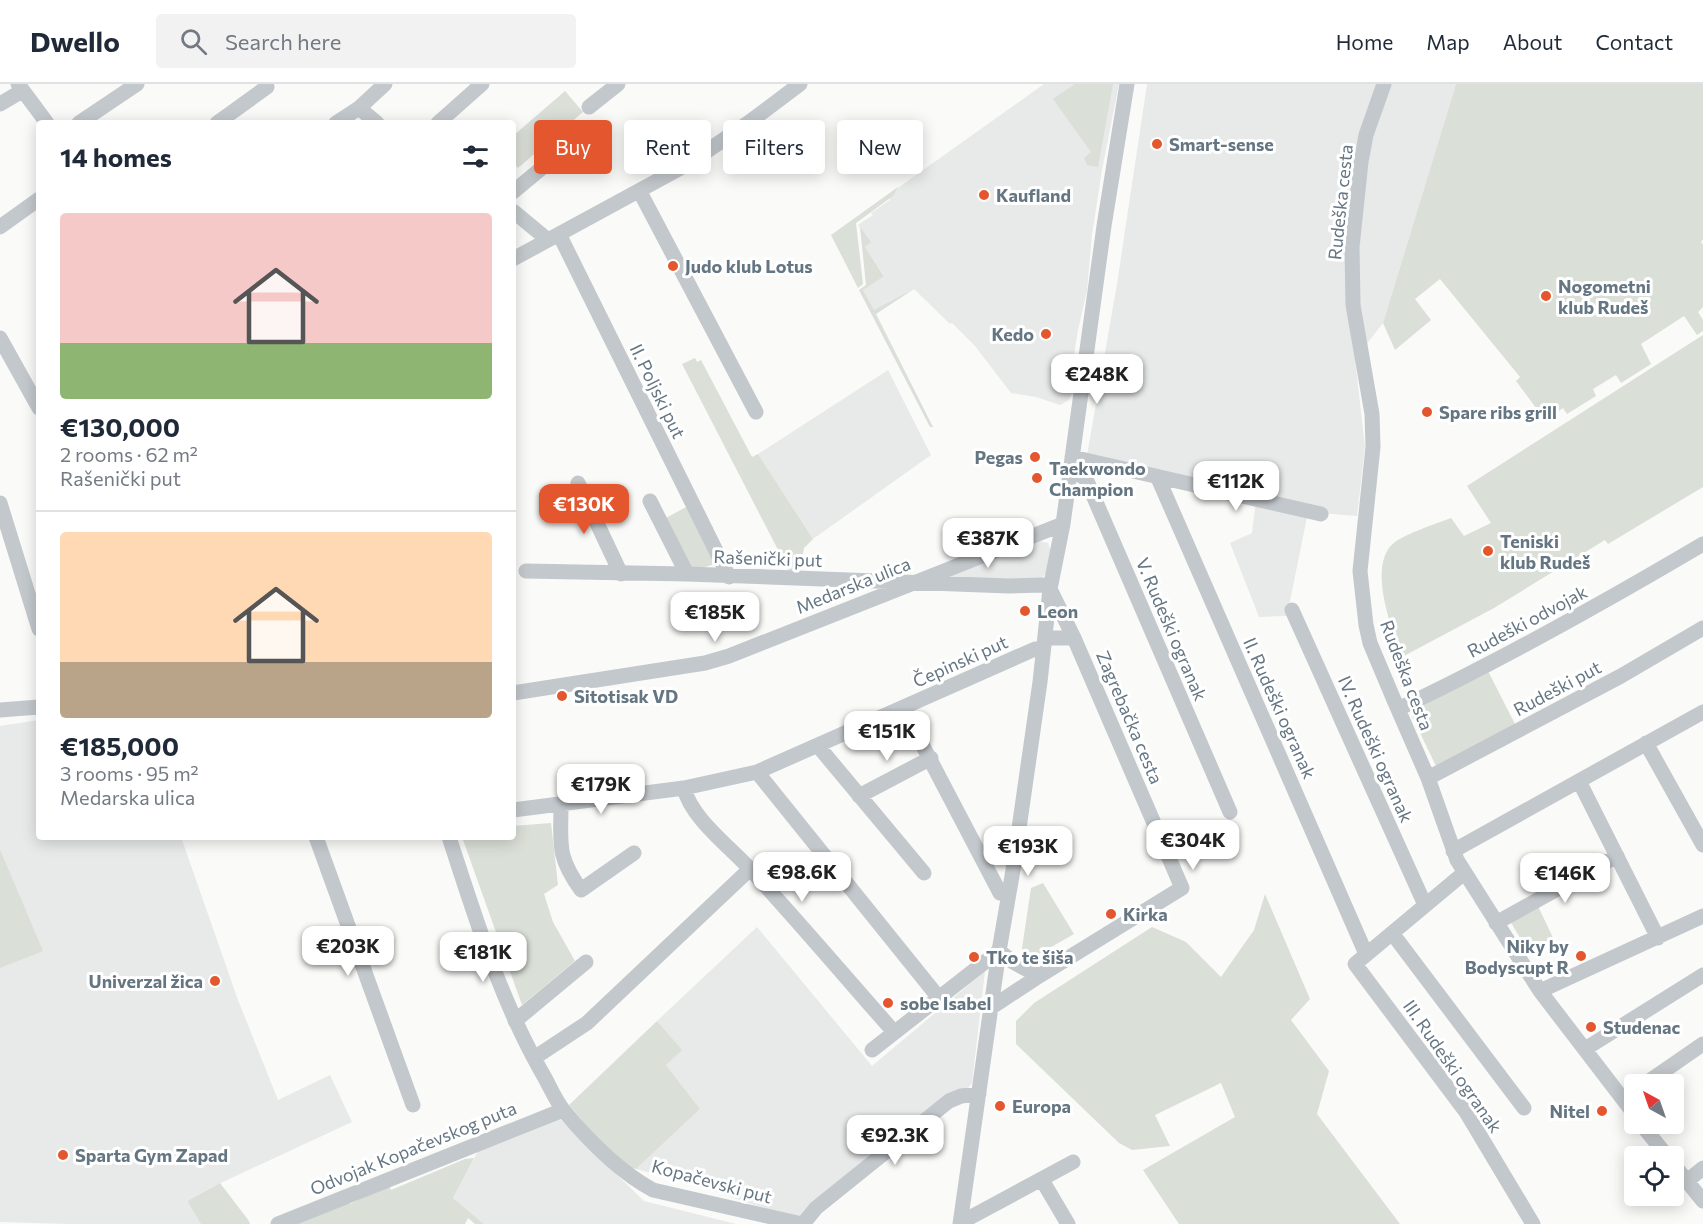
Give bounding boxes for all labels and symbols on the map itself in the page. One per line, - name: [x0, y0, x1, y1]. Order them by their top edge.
- place label: Smart-sense: [1169, 133, 1274, 155]
- marker: Smart-sense: [1150, 137, 1164, 151]
- street label: Rudeška cesta: [1323, 143, 1357, 261]
- place label: Kaufland: [996, 184, 1071, 206]
- marker: Kaufland: [977, 188, 991, 202]
- place label: Judo klub Lotus: [685, 255, 813, 277]
- marker: Judo klub Lotus: [666, 259, 680, 273]
- place label: Nogometni klub Rudeš: [1558, 275, 1651, 318]
- marker: Nogometni klub Rudeš: [1539, 289, 1553, 303]
- place label: Kedo: [991, 323, 1034, 345]
- marker: Kedo: [1039, 327, 1053, 341]
- street label: II. Poljski put: [626, 340, 690, 442]
- pin: €248K: [1055, 354, 1139, 405]
- place label: Spare ribs grill: [1439, 401, 1557, 423]
- marker: Spare ribs grill: [1420, 405, 1434, 419]
- place label: Pegas: [974, 446, 1023, 468]
- marker: Pegas: [1028, 450, 1042, 464]
- place label: Taekwondo Champion: [1049, 457, 1146, 500]
- pin: €112K: [1194, 461, 1278, 512]
- marker: Taekwondo Champion: [1030, 471, 1044, 485]
- pin: €130K: [542, 484, 626, 535]
- pin: €387K: [946, 518, 1030, 569]
- place label: Teniski klub Rudeš: [1500, 530, 1591, 573]
- marker: Teniski klub Rudeš: [1481, 544, 1495, 558]
- street label: Rašenički put: [713, 545, 823, 571]
- street label: Medarska ulica: [792, 552, 914, 618]
- street label: V. Rudeški ogranak: [1132, 554, 1212, 704]
- street label: Rudeški odvojak: [1463, 580, 1591, 662]
- pin: €185K: [673, 592, 757, 643]
- place label: Leon: [1037, 600, 1078, 622]
- marker: Leon: [1018, 604, 1032, 618]
- street label: Rudeška cesta: [1376, 617, 1438, 733]
- street label: Čepinski put: [909, 630, 1011, 692]
- street label: II. Rudeški ogranak: [1239, 634, 1321, 782]
- street label: Zagrebačka cesta: [1092, 647, 1168, 787]
- street label: Rudeški put: [1509, 656, 1605, 720]
- street label: IV. Rudeški ogranak: [1334, 672, 1418, 826]
- place label: Sitotisak VD: [574, 685, 678, 707]
- marker: Sitotisak VD: [555, 689, 569, 703]
- pin: €151K: [845, 711, 929, 762]
- pin: €179K: [559, 764, 643, 815]
- pin: €304K: [1151, 820, 1235, 871]
- pin: €193K: [986, 826, 1070, 877]
- pin: €98.6K: [753, 852, 851, 903]
- pin: €146K: [1523, 853, 1607, 904]
- place label: Kirka: [1123, 903, 1168, 925]
- marker: Kirka: [1104, 907, 1118, 921]
- pin: €203K: [306, 926, 390, 977]
- pin: €181K: [441, 932, 525, 983]
- place label: Niky by Bodyscupt R: [1465, 935, 1570, 978]
- place label: Tko te šiša: [986, 946, 1073, 968]
- marker: Niky by Bodyscupt R: [1574, 949, 1588, 963]
- marker: Tko te šiša: [967, 950, 981, 964]
- place label: Univerzal žica: [89, 970, 203, 992]
- marker: Univerzal žica: [208, 974, 222, 988]
- place label: sobe Isabel: [900, 992, 991, 1014]
- street label: III. Rudeški ogranak: [1399, 995, 1507, 1137]
- marker: sobe Isabel: [881, 996, 895, 1010]
- place label: Studenac: [1603, 1016, 1680, 1038]
- marker: Studenac: [1584, 1020, 1598, 1034]
- north arrow: [1624, 1074, 1684, 1134]
- place label: Europa: [1012, 1095, 1071, 1117]
- street label: Odvojak Kopačevskog puta: [307, 1096, 519, 1200]
- marker: Europa: [993, 1099, 1007, 1113]
- place label: Nitel: [1550, 1100, 1590, 1122]
- marker: Nitel: [1595, 1104, 1609, 1118]
- pin: €92.3K: [846, 1115, 944, 1166]
- place label: Sparta Gym Zapad: [75, 1144, 228, 1166]
- marker: Sparta Gym Zapad: [56, 1148, 70, 1162]
- street label: Kopačevski put: [649, 1154, 775, 1208]

